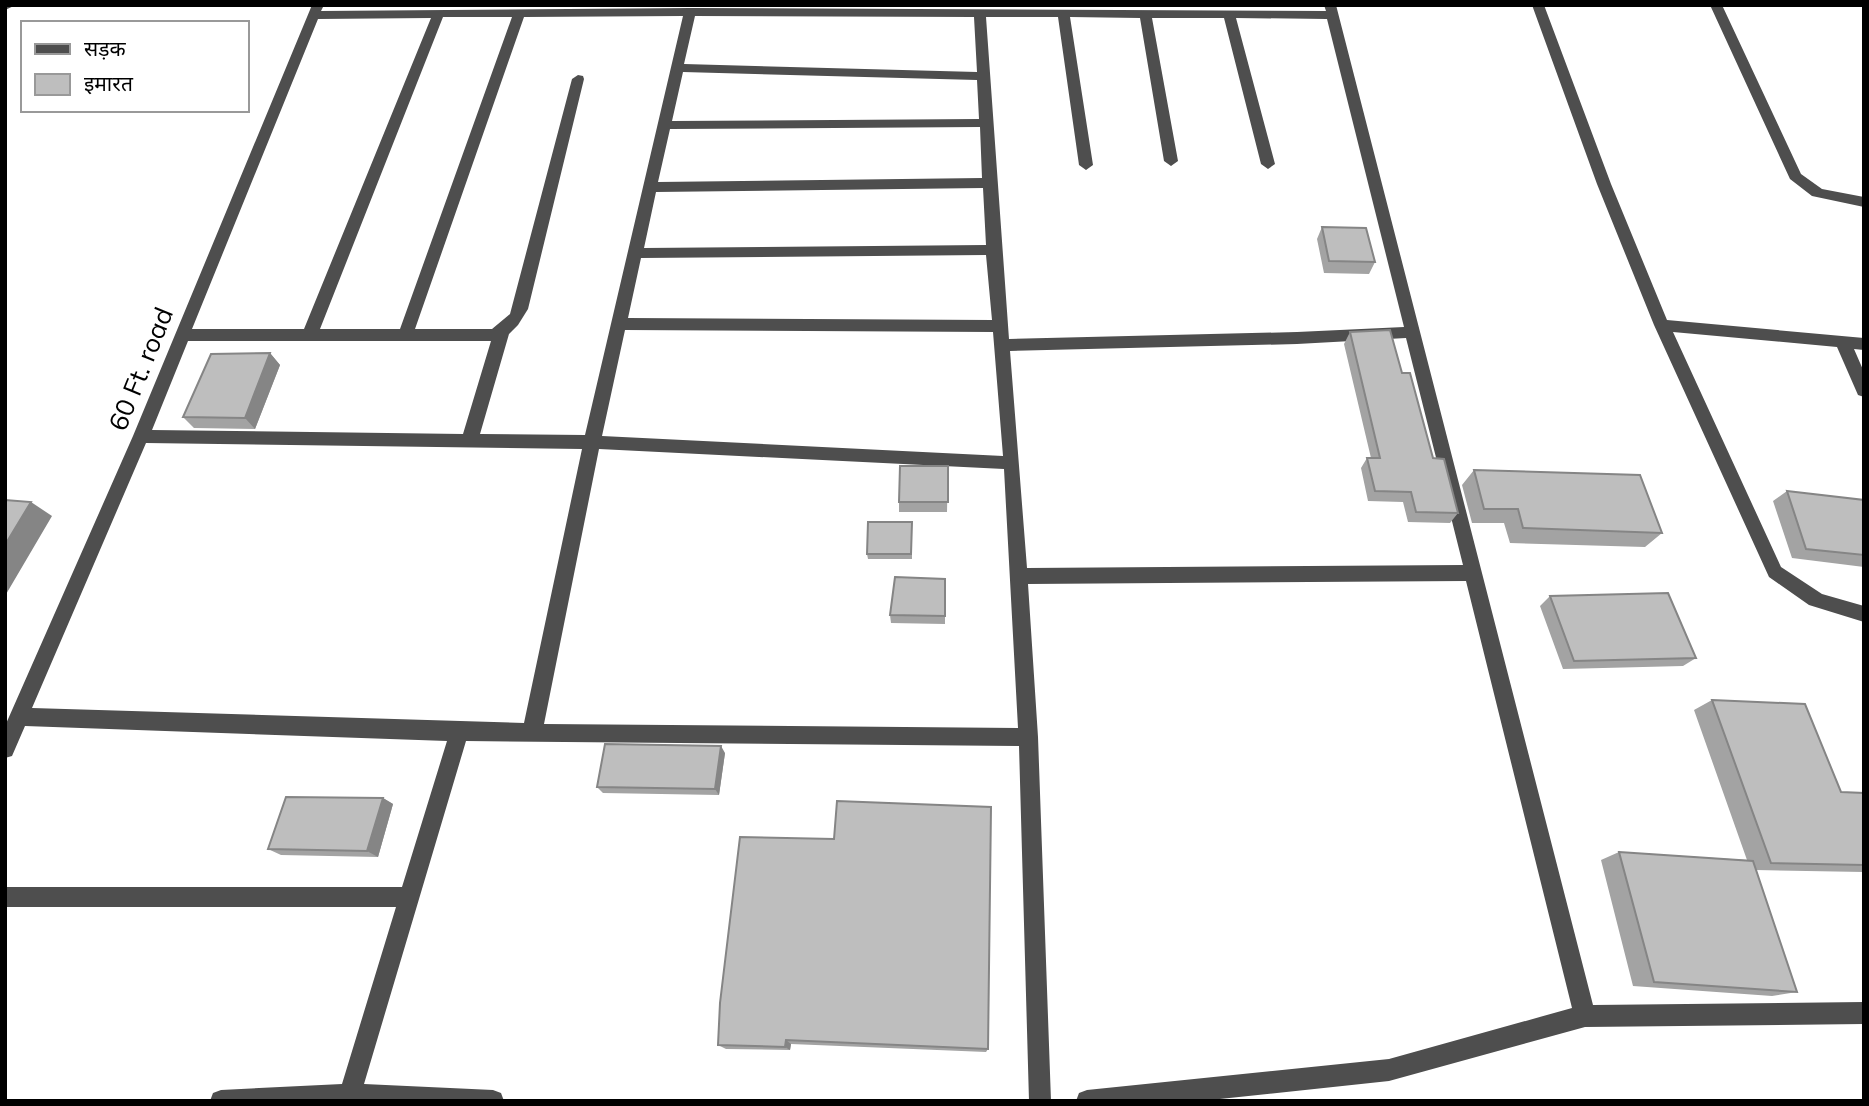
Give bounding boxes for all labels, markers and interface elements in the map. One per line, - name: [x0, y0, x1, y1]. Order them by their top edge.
- legend: [21, 21, 248, 112]
- text: सड़क: [84, 35, 126, 61]
- text: इमारत: [84, 70, 134, 96]
- street label: 60 Ft. road: [101, 302, 180, 435]

